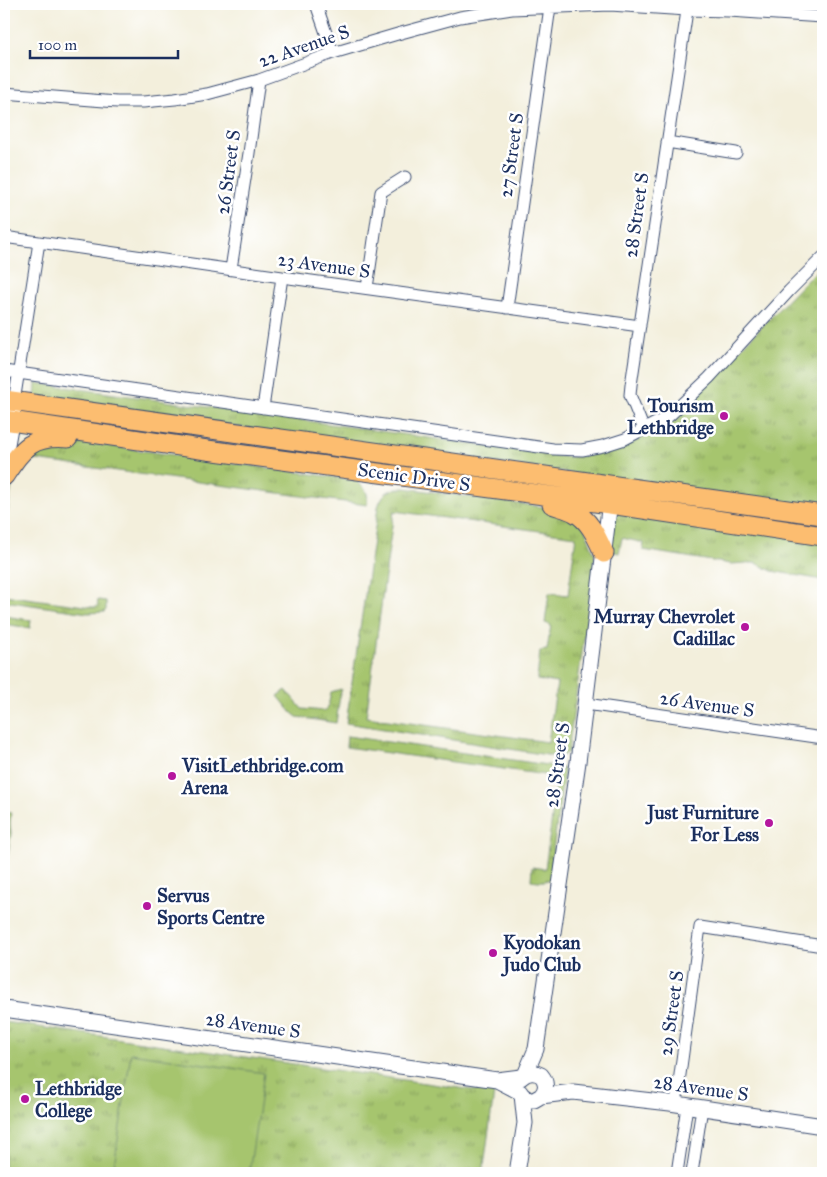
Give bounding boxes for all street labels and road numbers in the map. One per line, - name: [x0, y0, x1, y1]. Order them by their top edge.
- street label: 22 Avenue S: [255, 20, 353, 72]
- street label: 27 Street S: [494, 111, 528, 199]
- street label: 26 Street S: [211, 128, 245, 216]
- street label: 28 Street S: [619, 171, 653, 259]
- street label: 23 Avenue S: [276, 247, 372, 283]
- street label: Scenic Drive S: [356, 458, 472, 496]
- street label: 26 Avenue S: [658, 686, 756, 722]
- street label: 28 Street S: [540, 721, 574, 809]
- street label: 29 Street S: [654, 969, 688, 1057]
- street label: 28 Avenue S: [204, 1007, 302, 1043]
- street label: 28 Avenue S: [652, 1070, 750, 1106]

